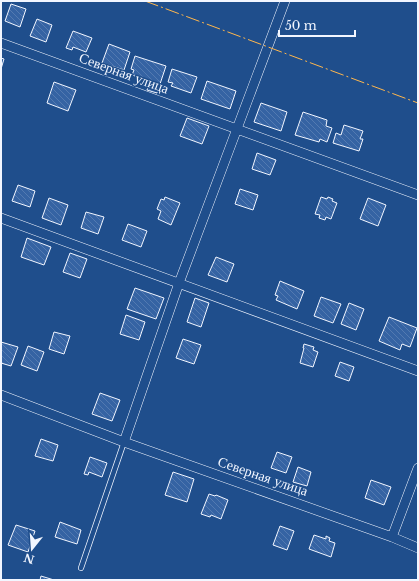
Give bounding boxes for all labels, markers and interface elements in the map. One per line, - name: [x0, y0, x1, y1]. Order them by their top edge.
- scale bar: [279, 12, 355, 38]
- text: 50 m: [285, 18, 317, 33]
- street label: Северная улица: [77, 48, 172, 98]
- street label: Северная улица: [216, 452, 311, 500]
- north arrow: [12, 529, 52, 569]
- text: N: [21, 550, 36, 567]

